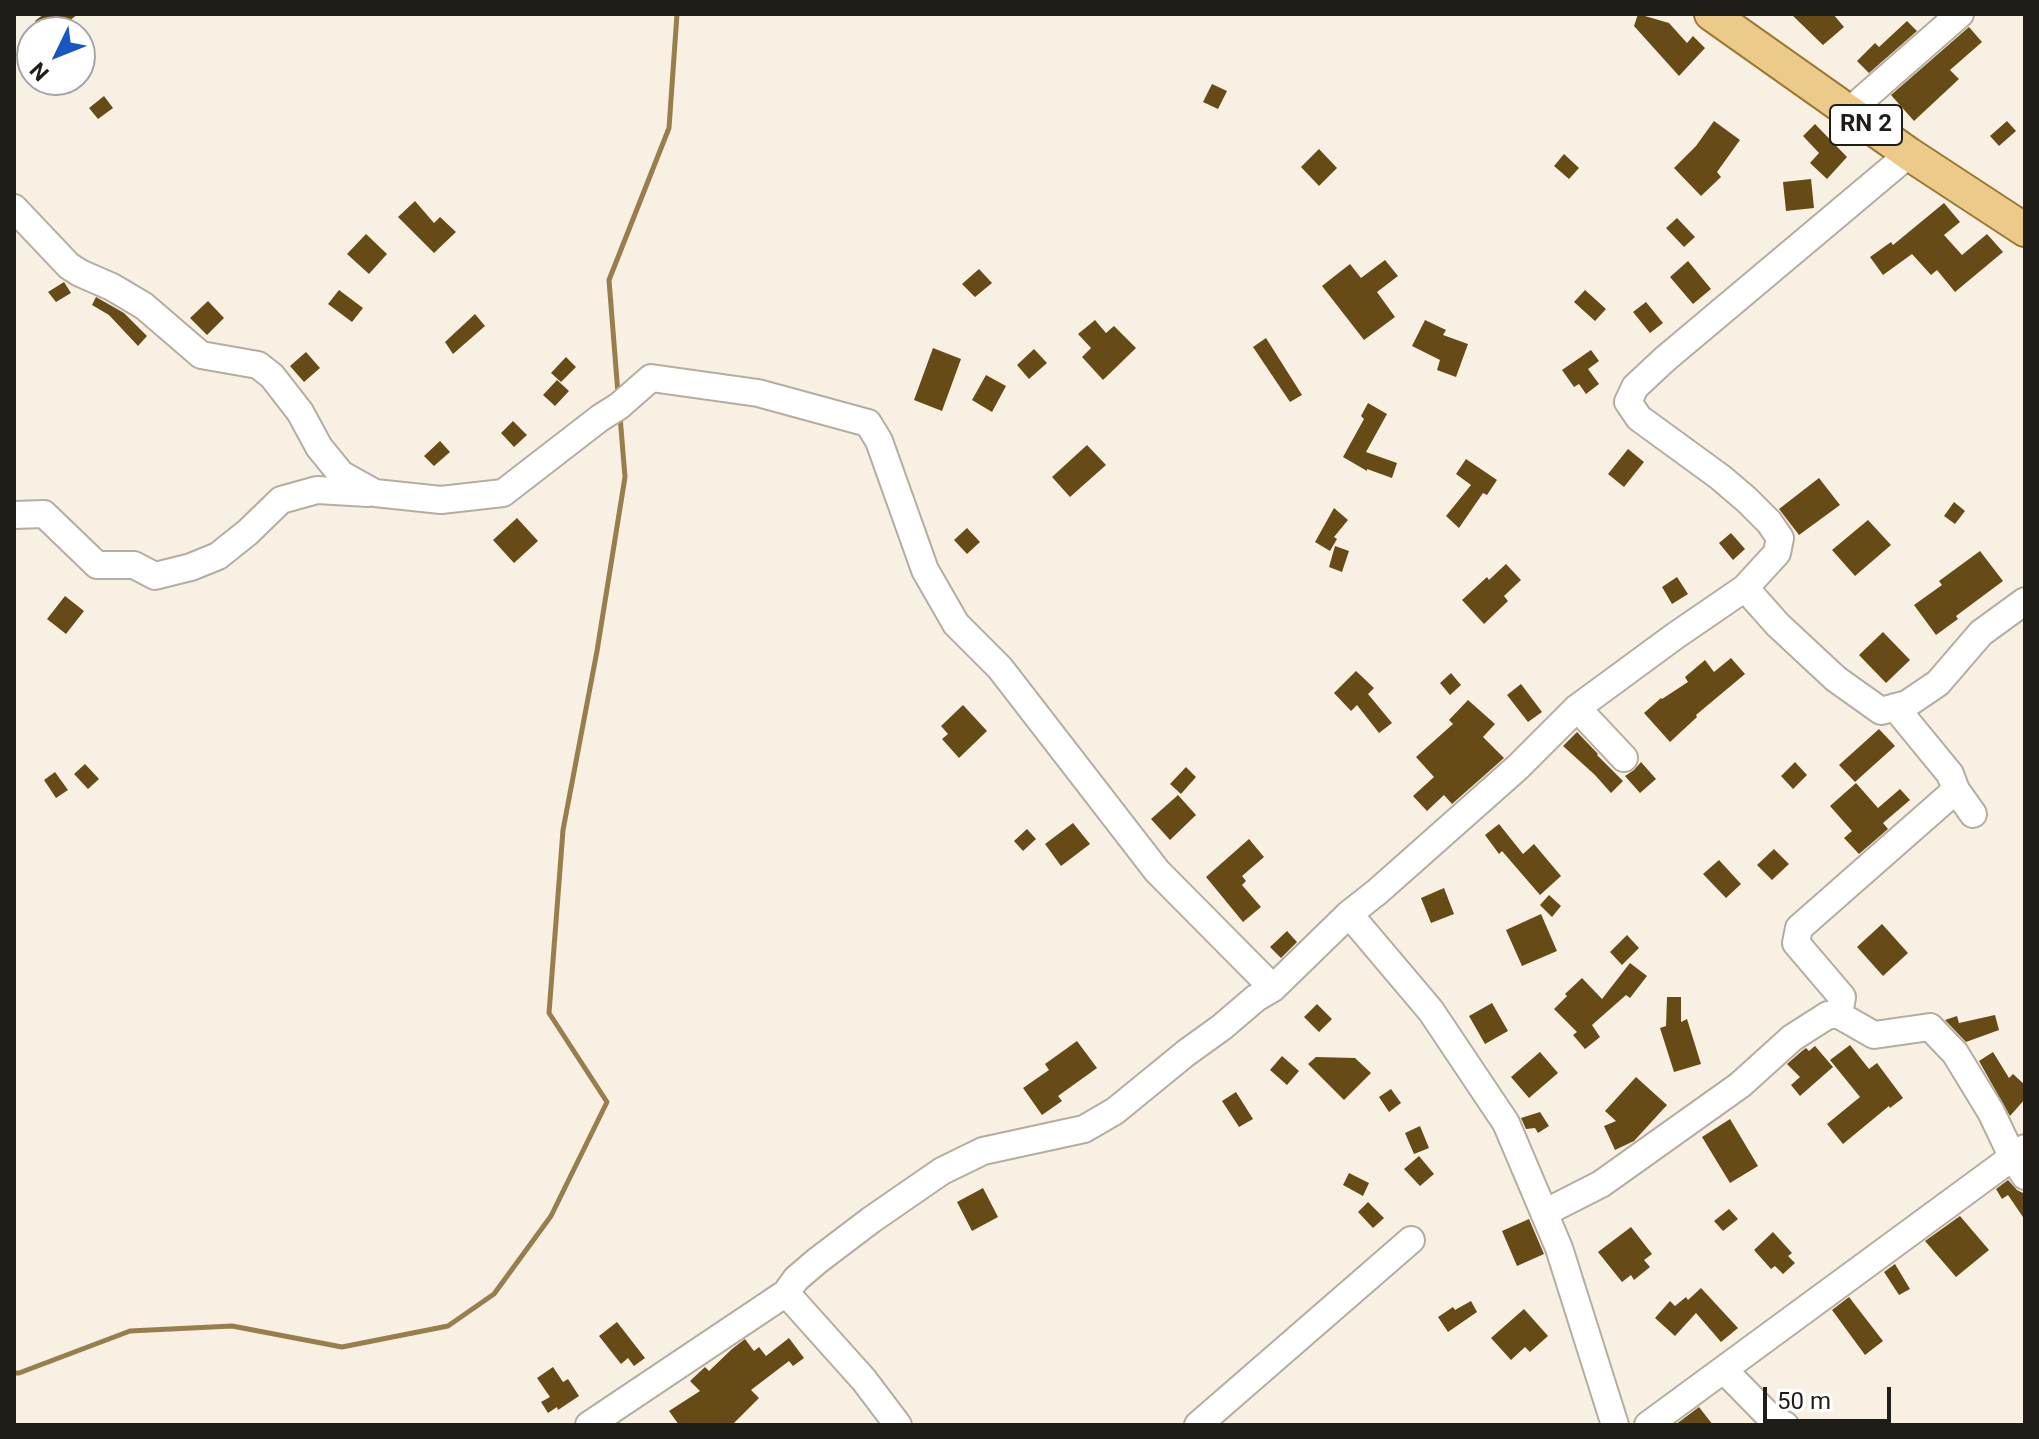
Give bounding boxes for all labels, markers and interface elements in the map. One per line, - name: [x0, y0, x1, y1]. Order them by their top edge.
- north arrow: [16, 16, 96, 96]
- text: N: [25, 57, 54, 86]
- road number: RN 2: [1830, 105, 1902, 145]
- scale bar: [1767, 1371, 1895, 1421]
- text: 50 m: [1777, 1387, 1831, 1415]

